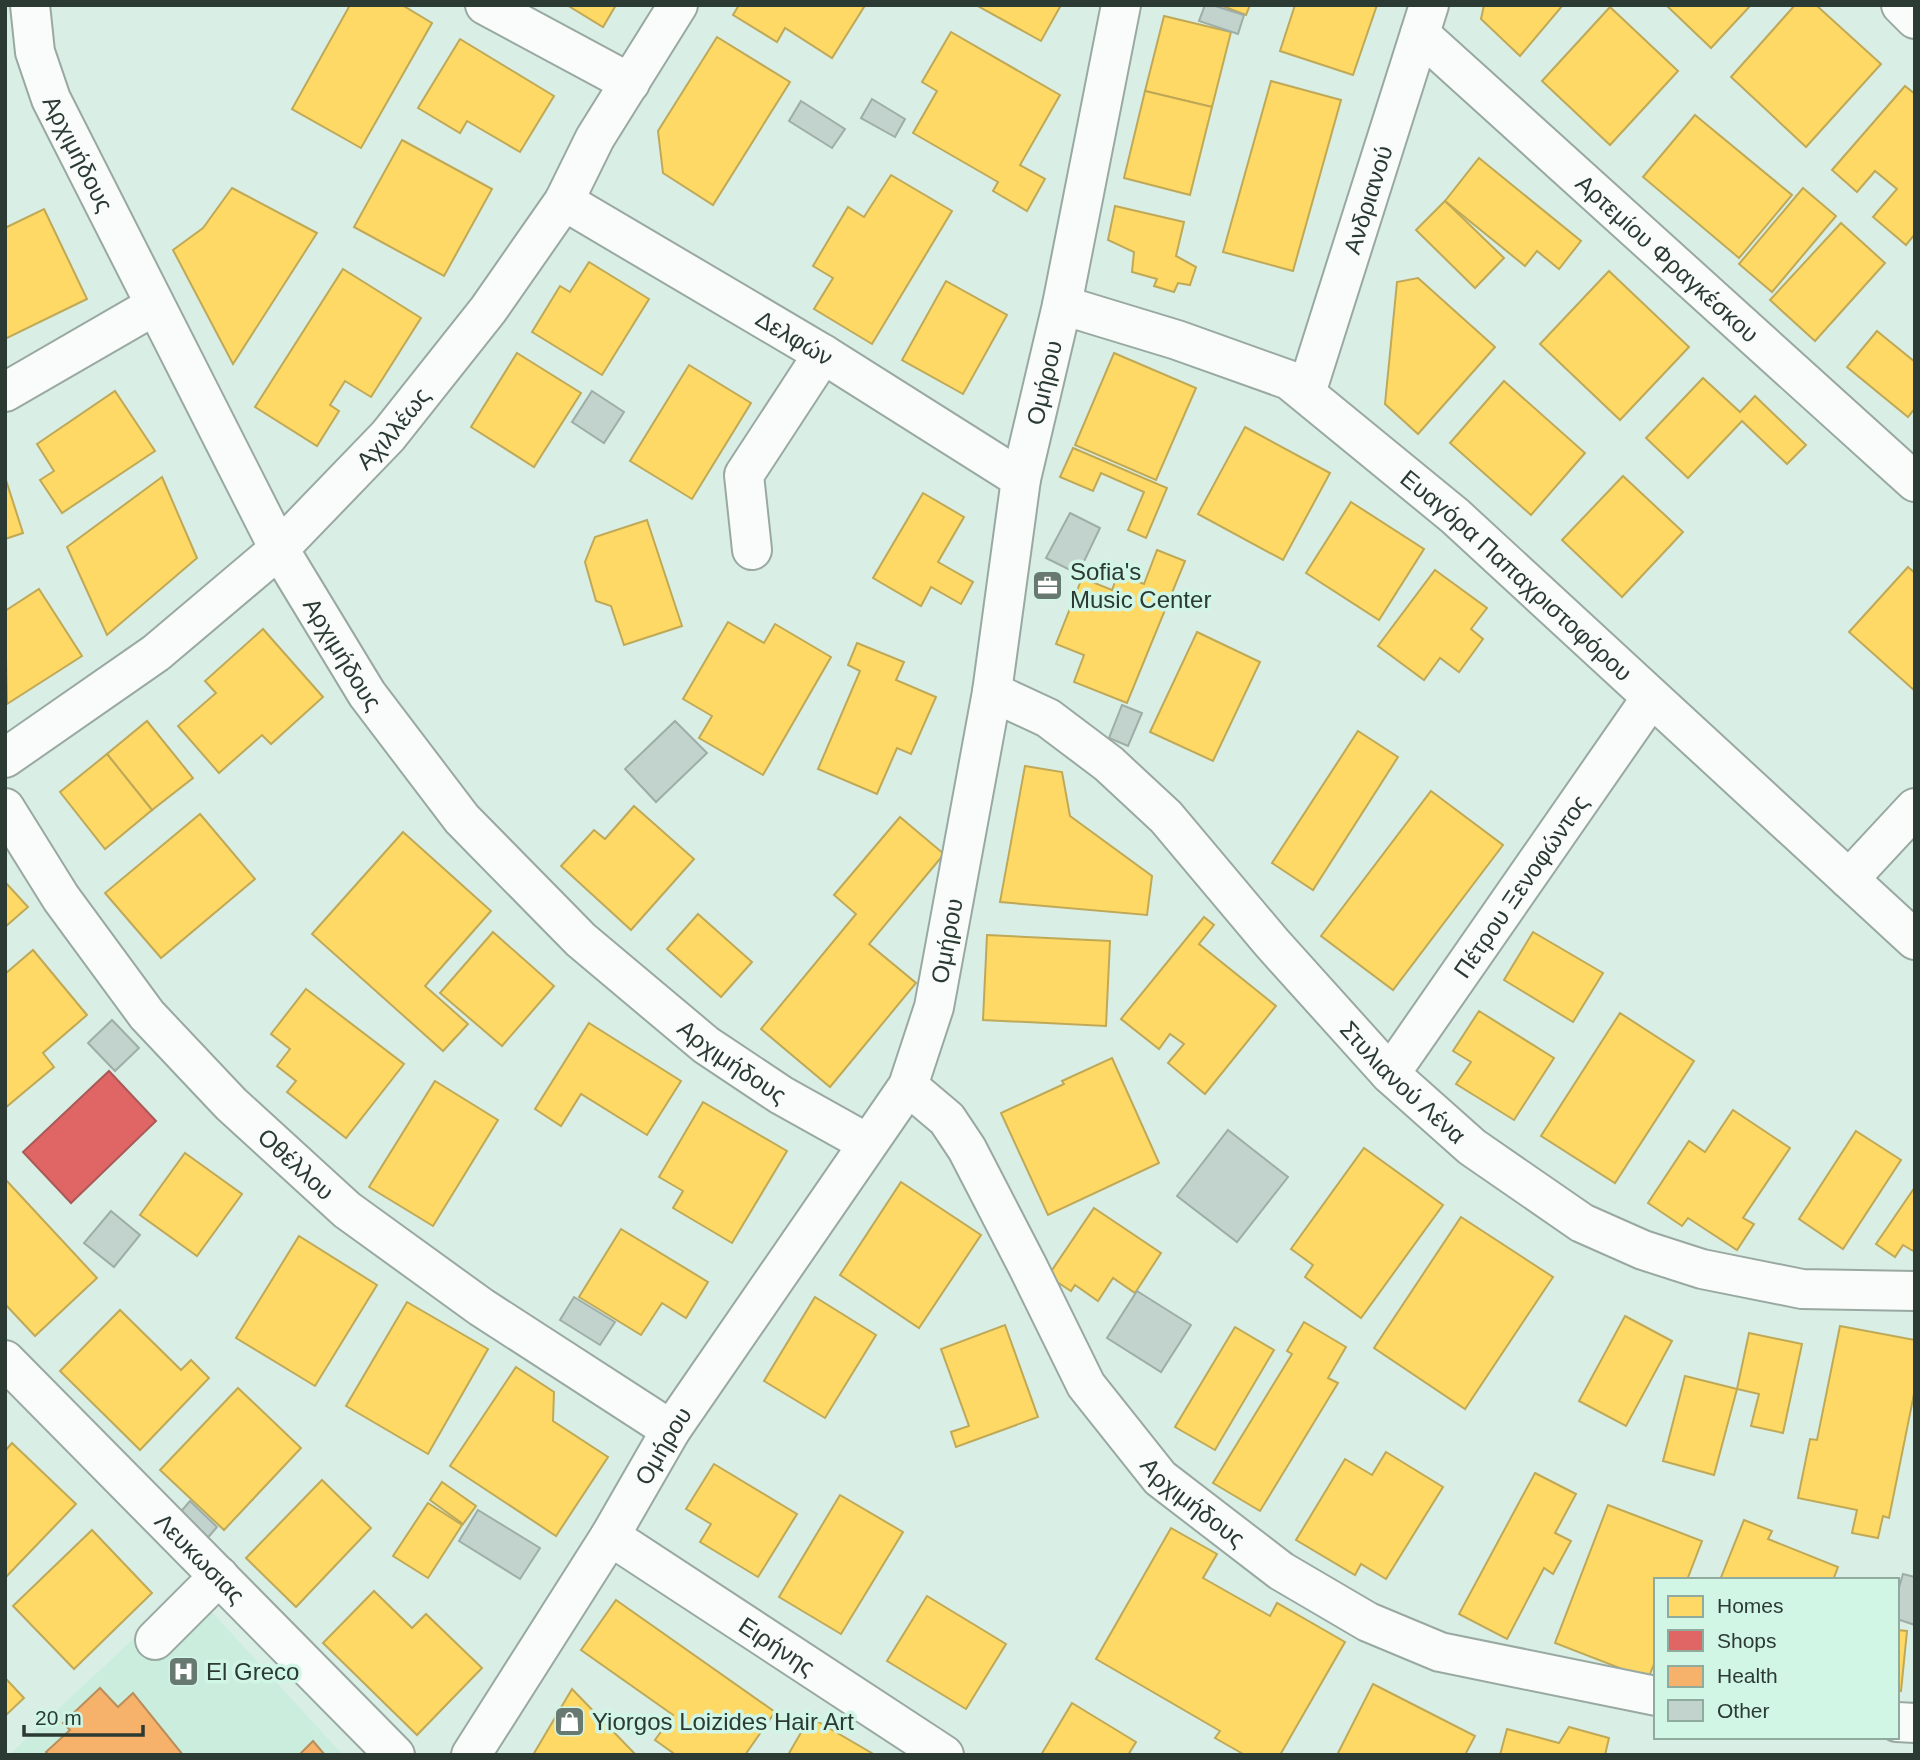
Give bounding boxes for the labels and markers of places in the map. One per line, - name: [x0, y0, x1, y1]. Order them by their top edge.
- place label: Sofia's Music Center: [1070, 558, 1211, 613]
- office icon: Sofia's Music Center: [1030, 568, 1064, 602]
- hospital icon: El Greco: [166, 1654, 200, 1688]
- place label: El Greco: [206, 1658, 299, 1685]
- shop icon: Yiorgos Loizides Hair Art: [552, 1704, 586, 1738]
- place label: Yiorgos Loizides Hair Art: [592, 1708, 854, 1735]

